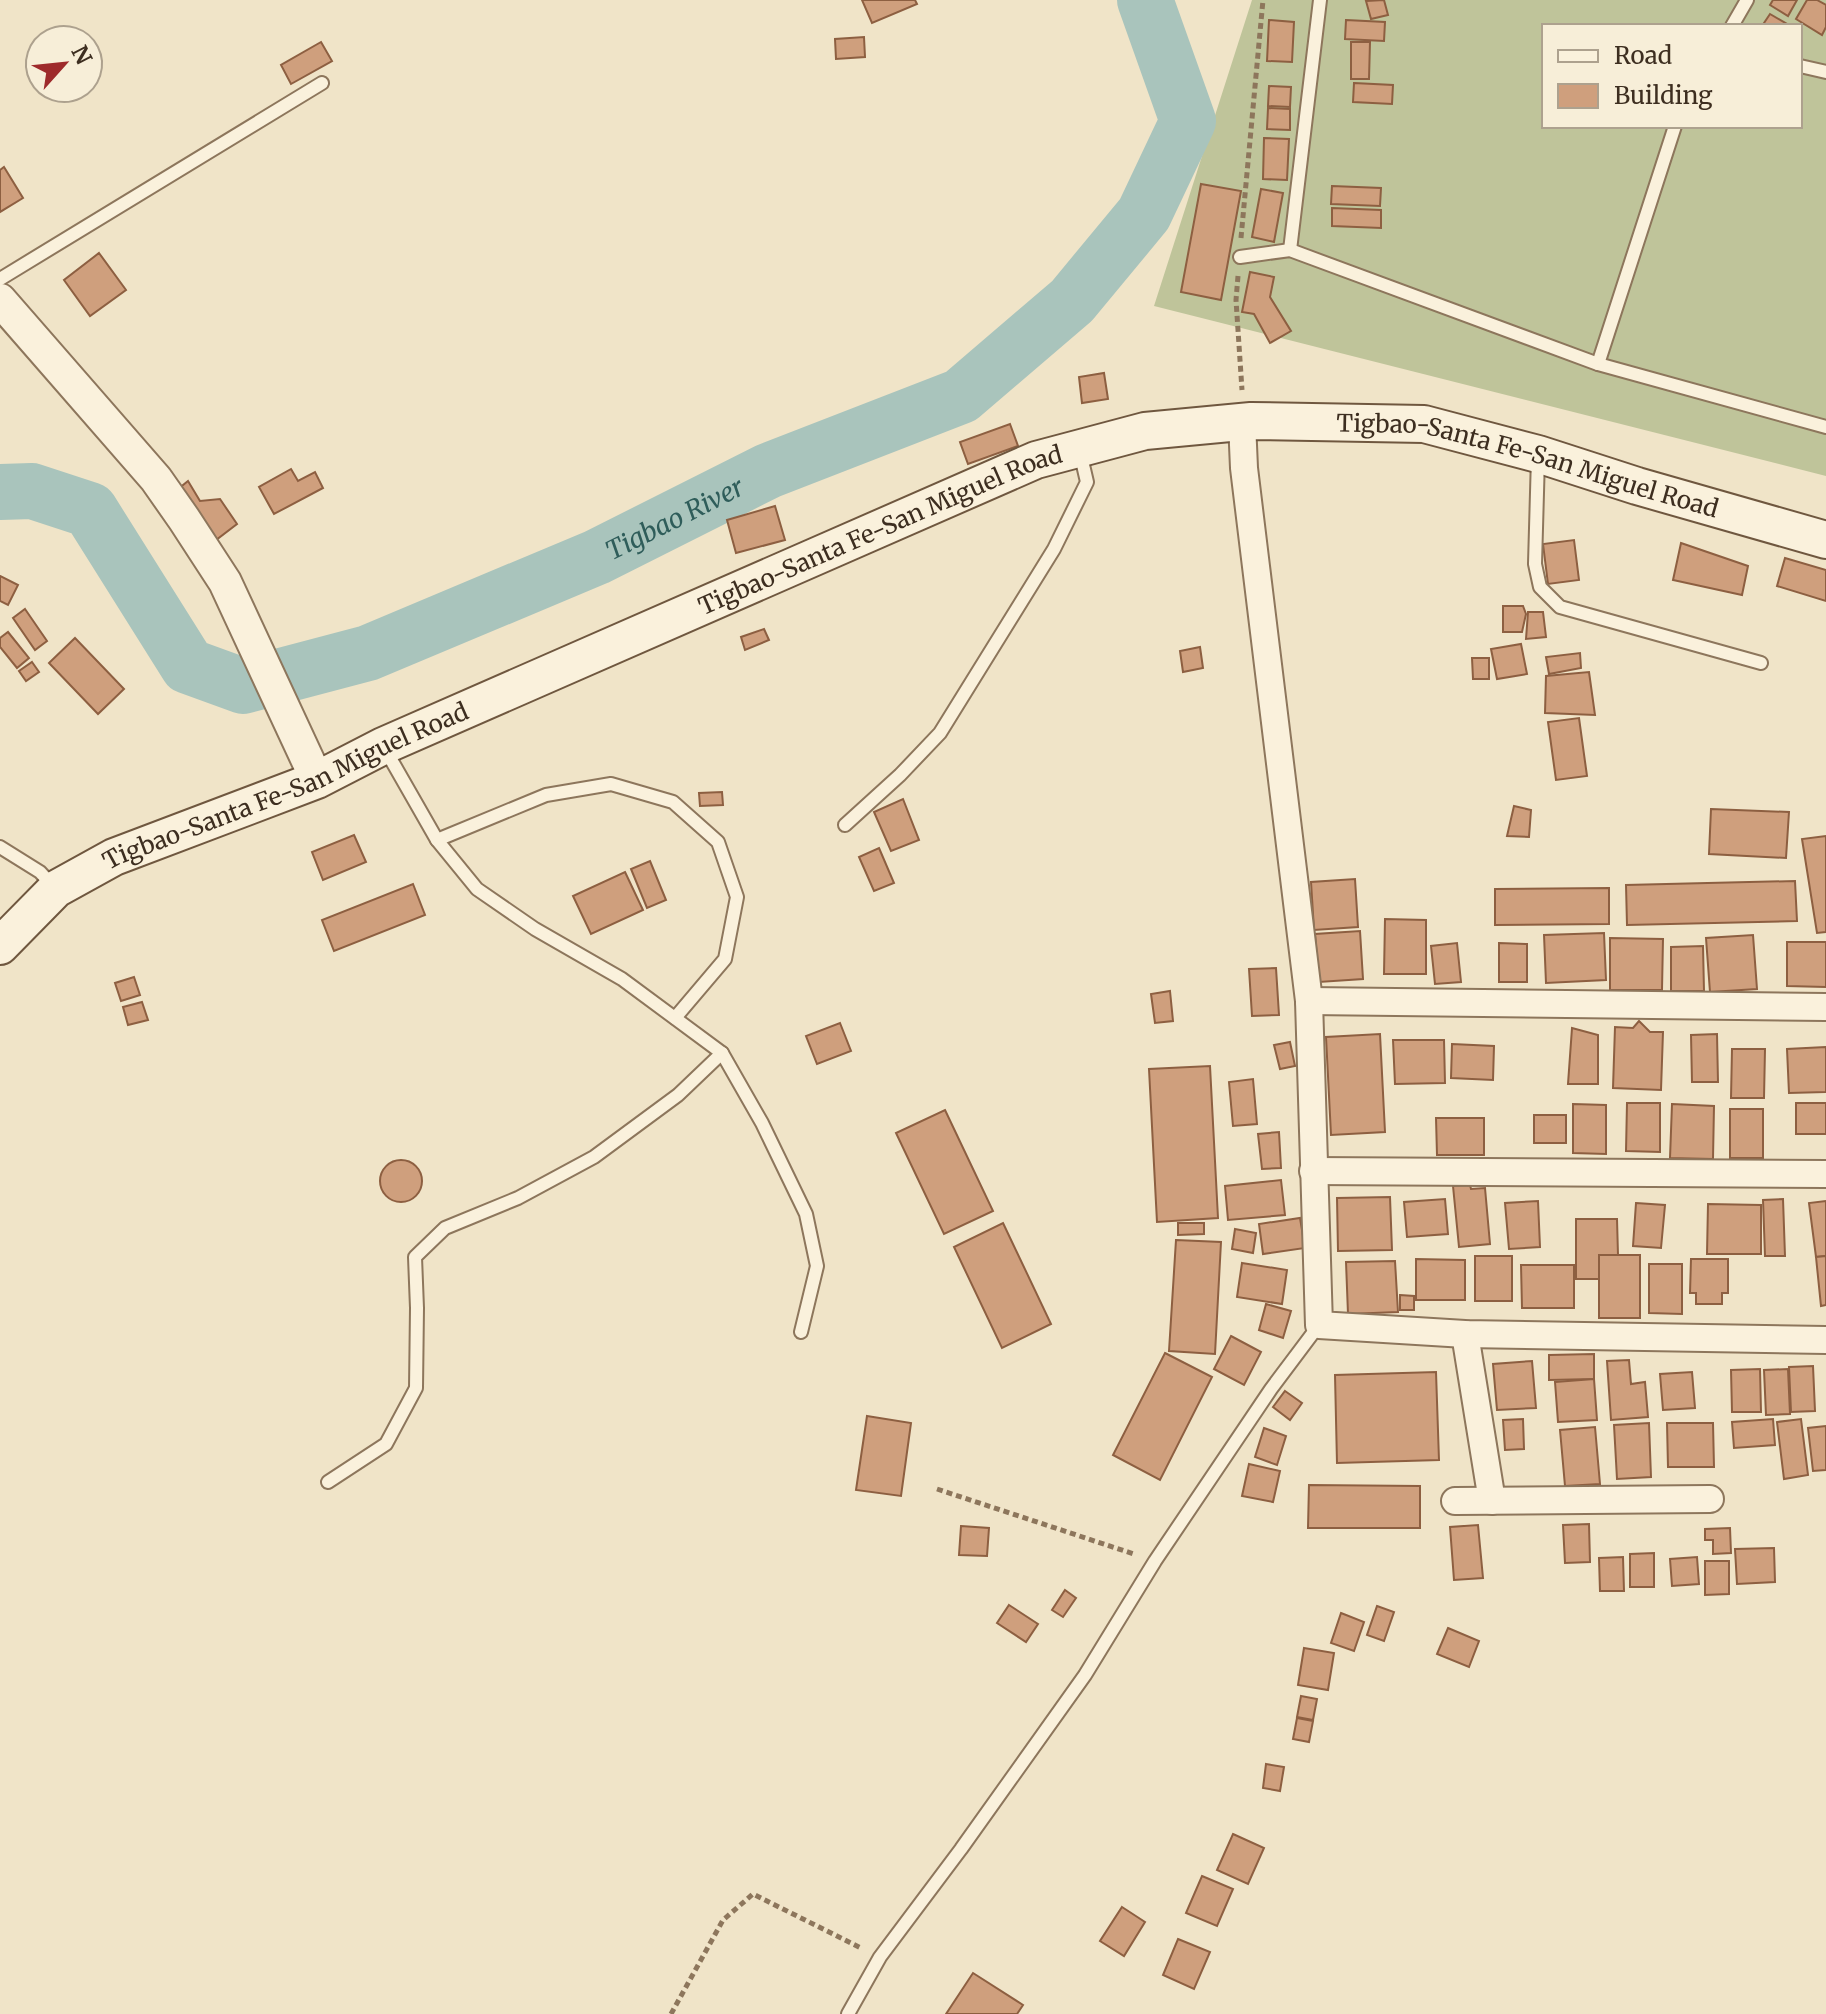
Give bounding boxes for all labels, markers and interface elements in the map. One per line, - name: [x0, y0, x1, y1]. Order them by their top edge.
- north arrow: [24, 24, 104, 104]
- legend: [1542, 24, 1802, 128]
- text: Road: [1614, 40, 1672, 71]
- text: N: [65, 41, 99, 70]
- text: Building: [1614, 80, 1713, 111]
- street label: Tigbao-Santa Fe-San Miguel Road: [1336, 407, 1722, 524]
- street label: Tigbao-Santa Fe-San Miguel Road: [693, 438, 1066, 622]
- water label: Tigbao River: [600, 469, 749, 567]
- street label: Tigbao-Santa Fe-San Miguel Road: [97, 695, 473, 876]

